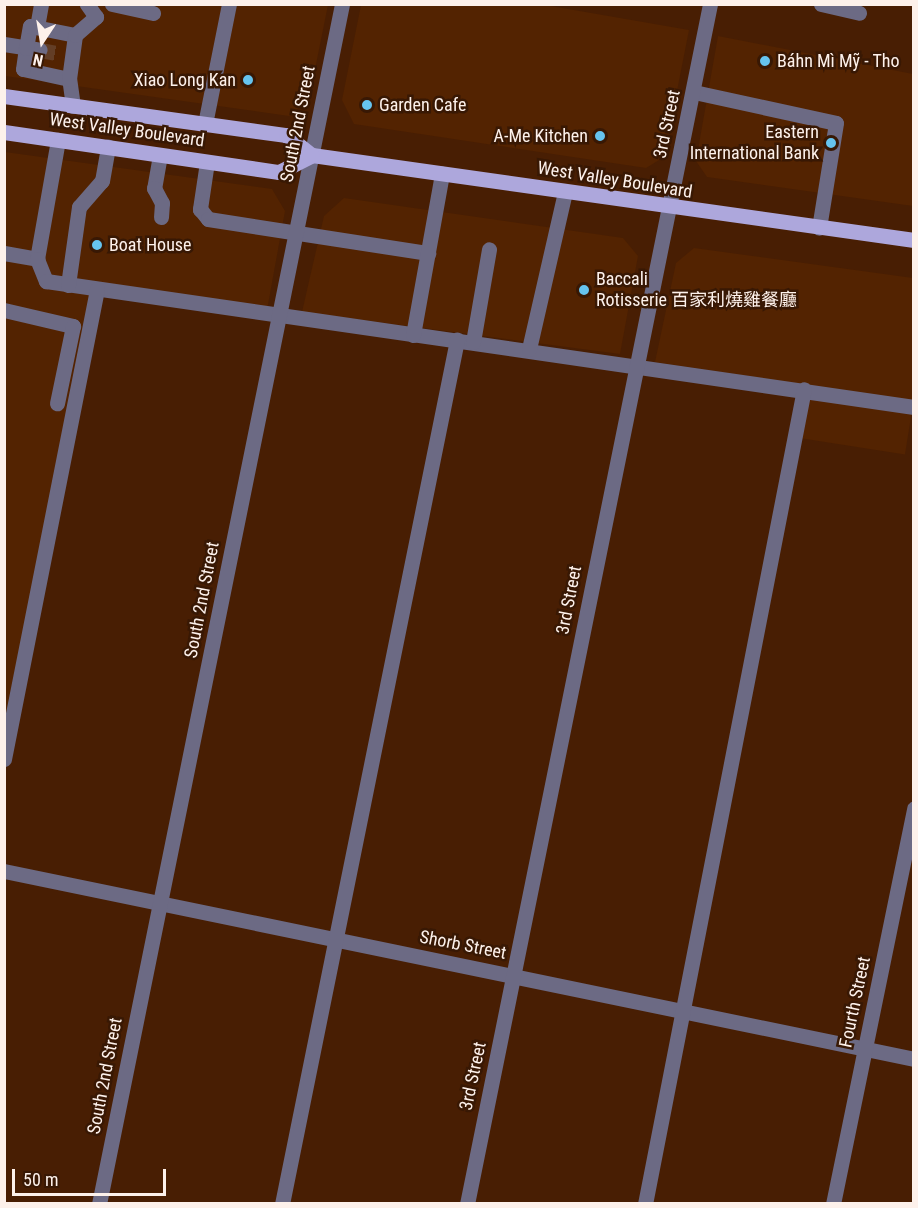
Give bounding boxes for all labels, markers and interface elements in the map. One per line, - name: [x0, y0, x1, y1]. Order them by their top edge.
- north arrow: [12, 12, 72, 72]
- text: N: [31, 50, 45, 70]
- place label: Báhn Mì Mỹ - Tho: [777, 50, 900, 72]
- marker: Báhn Mì Mỹ - Tho: [758, 54, 772, 68]
- street label: South 2nd Street: [276, 64, 320, 184]
- place label: Xiao Long Kan: [134, 69, 236, 91]
- marker: Xiao Long Kan: [241, 73, 255, 87]
- street label: 3rd Street: [649, 88, 685, 160]
- place label: Garden Cafe: [379, 94, 467, 116]
- marker: Garden Cafe: [360, 98, 374, 112]
- street label: West Valley Boulevard: [48, 108, 206, 152]
- place label: Eastern International Bank: [690, 122, 819, 164]
- place label: A-Me Kitchen: [494, 125, 588, 147]
- marker: A-Me Kitchen: [593, 129, 607, 143]
- marker: Eastern International Bank: [824, 136, 838, 150]
- street label: West Valley Boulevard: [536, 157, 694, 203]
- place label: Boat House: [109, 234, 191, 256]
- marker: Boat House: [90, 238, 104, 252]
- place label: Baccali Rotisserie 百家利燒雞餐廳: [596, 269, 797, 312]
- marker: Baccali Rotisserie 百家利燒雞餐廳: [577, 283, 591, 297]
- street label: South 2nd Street: [180, 540, 224, 660]
- street label: 3rd Street: [552, 564, 586, 636]
- street label: Shorb Street: [418, 926, 508, 964]
- street label: Fourth Street: [835, 955, 875, 1049]
- street label: South 2nd Street: [83, 1016, 127, 1136]
- street label: 3rd Street: [455, 1040, 491, 1112]
- scale bar: [15, 1157, 170, 1195]
- text: 50 m: [23, 1169, 58, 1190]

